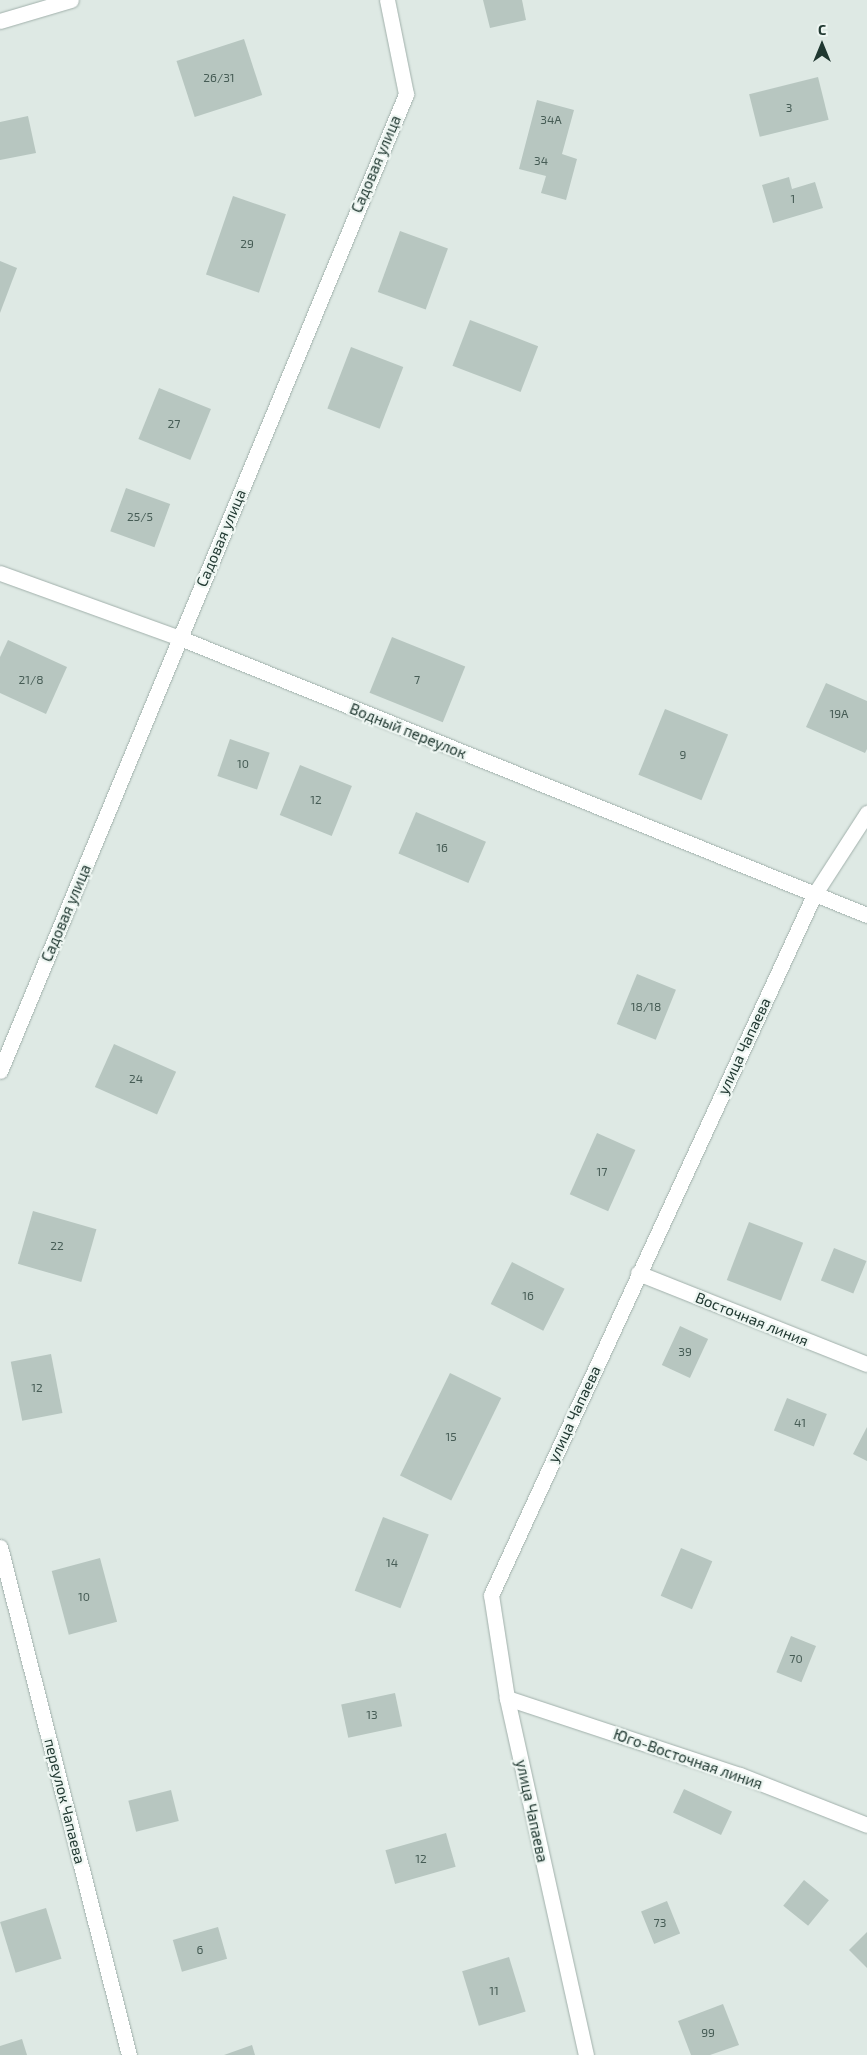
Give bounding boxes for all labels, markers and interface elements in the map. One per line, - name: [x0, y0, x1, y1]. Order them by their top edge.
- north arrow: [797, 20, 847, 70]
- text: С: [818, 21, 826, 38]
- house number: 26/31: [203, 71, 235, 85]
- house number: 3: [786, 101, 792, 115]
- street label: Садовая улица: [347, 113, 405, 215]
- house number: 34А: [540, 113, 562, 127]
- house number: 34: [534, 154, 548, 168]
- house number: 1: [791, 192, 795, 206]
- house number: 29: [240, 237, 254, 251]
- house number: 27: [168, 417, 180, 431]
- street label: Садовая улица: [192, 487, 250, 589]
- house number: 25/5: [127, 510, 153, 524]
- house number: 21/8: [18, 673, 44, 687]
- house number: 7: [414, 673, 420, 687]
- street label: Водный переулок: [347, 699, 469, 763]
- house number: 19А: [829, 707, 849, 721]
- house number: 9: [680, 748, 686, 762]
- house number: 10: [237, 757, 249, 771]
- house number: 12: [310, 793, 322, 807]
- house number: 16: [436, 841, 448, 855]
- street label: Садовая улица: [37, 862, 95, 964]
- street label: улица Чапаева: [714, 995, 774, 1097]
- house number: 18/18: [631, 1000, 661, 1014]
- house number: 24: [129, 1072, 143, 1086]
- house number: 17: [597, 1165, 607, 1179]
- house number: 22: [50, 1239, 64, 1253]
- street label: Восточная линия: [693, 1288, 811, 1350]
- house number: 16: [522, 1289, 534, 1303]
- house number: 39: [678, 1345, 692, 1359]
- street label: улица Чапаева: [544, 1363, 604, 1465]
- house number: 12: [31, 1381, 43, 1395]
- house number: 41: [794, 1416, 806, 1430]
- house number: 15: [445, 1430, 457, 1444]
- house number: 14: [386, 1556, 398, 1570]
- house number: 10: [78, 1590, 90, 1604]
- house number: 70: [789, 1652, 803, 1666]
- house number: 13: [366, 1708, 378, 1722]
- street label: Юго-Восточная линия: [611, 1725, 765, 1793]
- street label: переулок Чапаева: [41, 1736, 89, 1866]
- street label: улица Чапаева: [512, 1758, 552, 1864]
- house number: 12: [415, 1852, 427, 1866]
- house number: 73: [654, 1916, 666, 1930]
- house number: 6: [197, 1943, 203, 1957]
- house number: 11: [489, 1984, 499, 1998]
- house number: 99: [701, 2026, 715, 2040]

